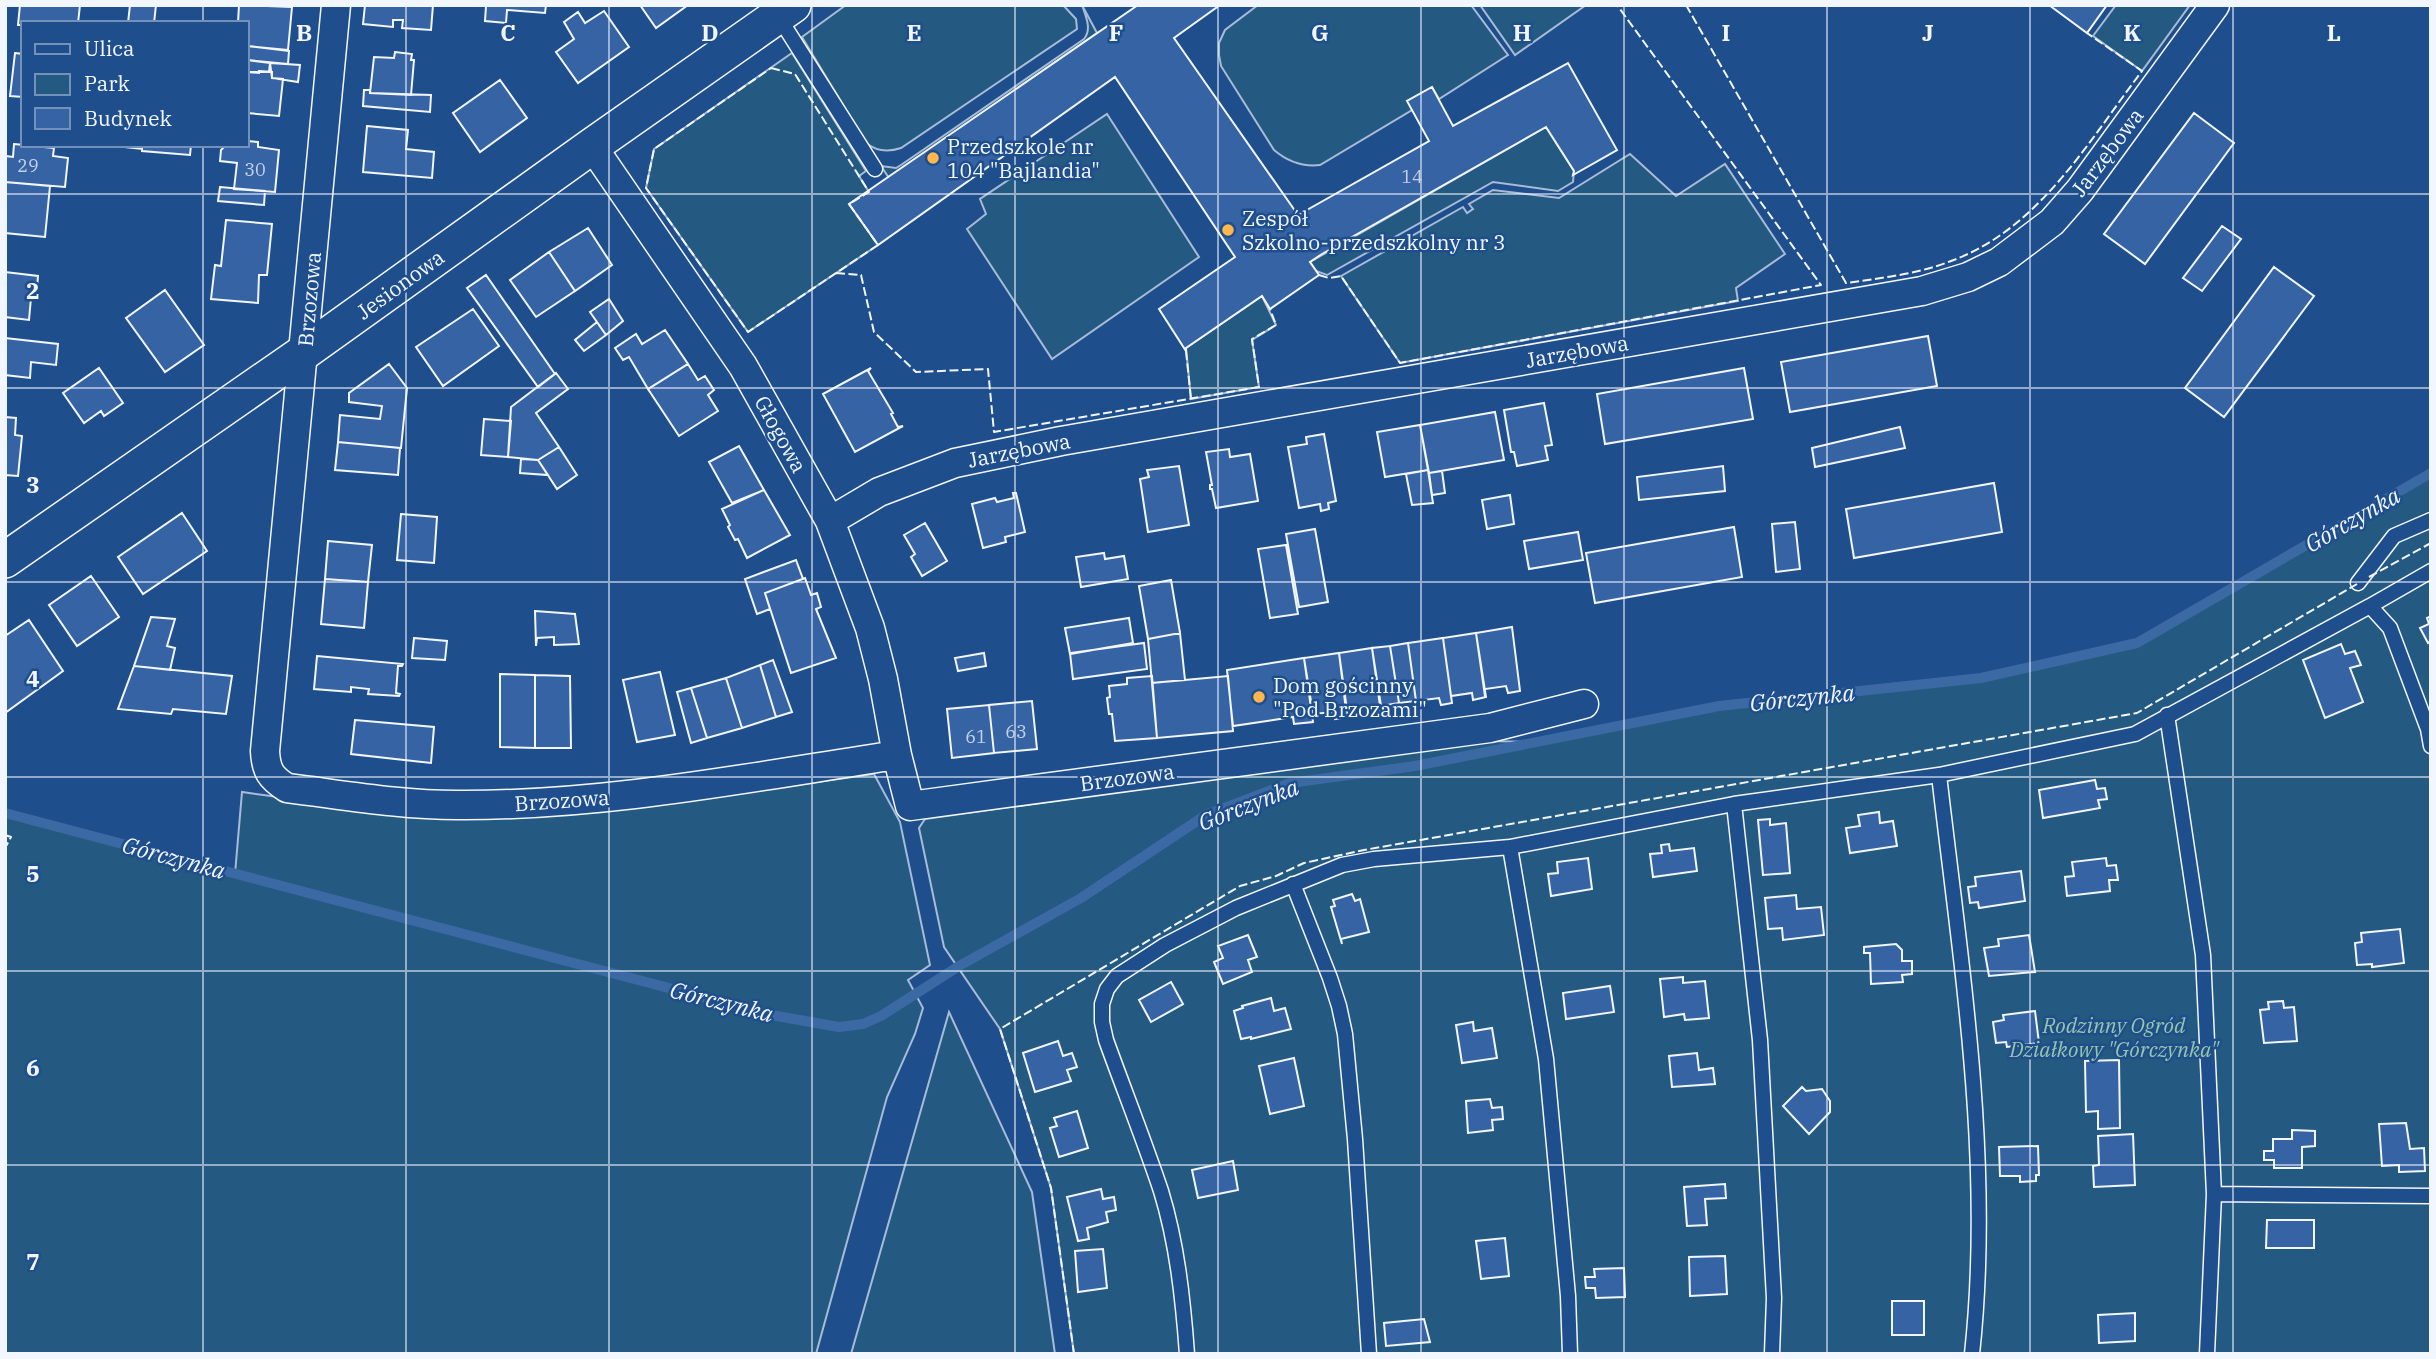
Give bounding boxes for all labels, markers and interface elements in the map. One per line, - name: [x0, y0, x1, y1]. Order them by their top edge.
- text: B: [296, 17, 312, 47]
- text: C: [500, 17, 516, 47]
- text: D: [701, 17, 719, 47]
- text: E: [906, 17, 922, 47]
- text: F: [1109, 17, 1123, 47]
- text: G: [1311, 17, 1329, 47]
- text: H: [1513, 17, 1531, 47]
- text: I: [1722, 17, 1730, 47]
- text: J: [1922, 17, 1934, 47]
- text: K: [2123, 17, 2141, 47]
- text: L: [2327, 17, 2341, 47]
- legend: [21, 21, 248, 147]
- text: Ulica: [84, 34, 135, 62]
- text: Park: [84, 69, 131, 97]
- street label: Jarzębowa: [2065, 102, 2149, 202]
- text: Budynek: [84, 104, 173, 132]
- place label: Przedszkole nr 104 "Bajlandia": [947, 132, 1100, 184]
- marker: Przedszkole nr 104 "Bajlandia": [925, 150, 941, 166]
- house number: 29: [17, 154, 39, 177]
- house number: 30: [244, 158, 266, 181]
- house number: 14: [1401, 165, 1423, 188]
- place label: Zespół Szkolno-przedszkolny nr 3: [1242, 204, 1506, 256]
- marker: Zespół Szkolno-przedszkolny nr 3: [1220, 222, 1236, 238]
- street label: Jesionowa: [350, 243, 450, 325]
- street label: Brzozowa: [291, 250, 327, 348]
- text: 2: [26, 275, 40, 305]
- street label: Jarzębowa: [1523, 328, 1631, 374]
- street label: Głogowa: [748, 390, 814, 478]
- street label: Jarzębowa: [965, 426, 1073, 474]
- text: 3: [26, 469, 40, 499]
- water label: Górczynka: [2299, 479, 2406, 558]
- text: 4: [26, 663, 40, 693]
- place label: Dom gościnny "Pod Brzozami": [1273, 671, 1427, 723]
- water label: Górczynka: [1748, 677, 1857, 717]
- marker: Dom gościnny "Pod Brzozami": [1251, 689, 1267, 705]
- house number: 63: [1005, 720, 1027, 743]
- house number: 61: [965, 725, 987, 748]
- street label: Brzozowa: [1078, 757, 1176, 797]
- water label: Górczynka: [1193, 771, 1303, 837]
- street label: Brzozowa: [514, 783, 610, 817]
- water label: Górczynka: [119, 829, 229, 885]
- text: 5: [26, 858, 40, 888]
- water label: Górczynka: [667, 974, 777, 1028]
- park label: Rodzinny Ogród Działkowy "Górczynka": [2008, 1011, 2220, 1063]
- text: 6: [26, 1052, 40, 1082]
- text: 7: [26, 1246, 40, 1276]

